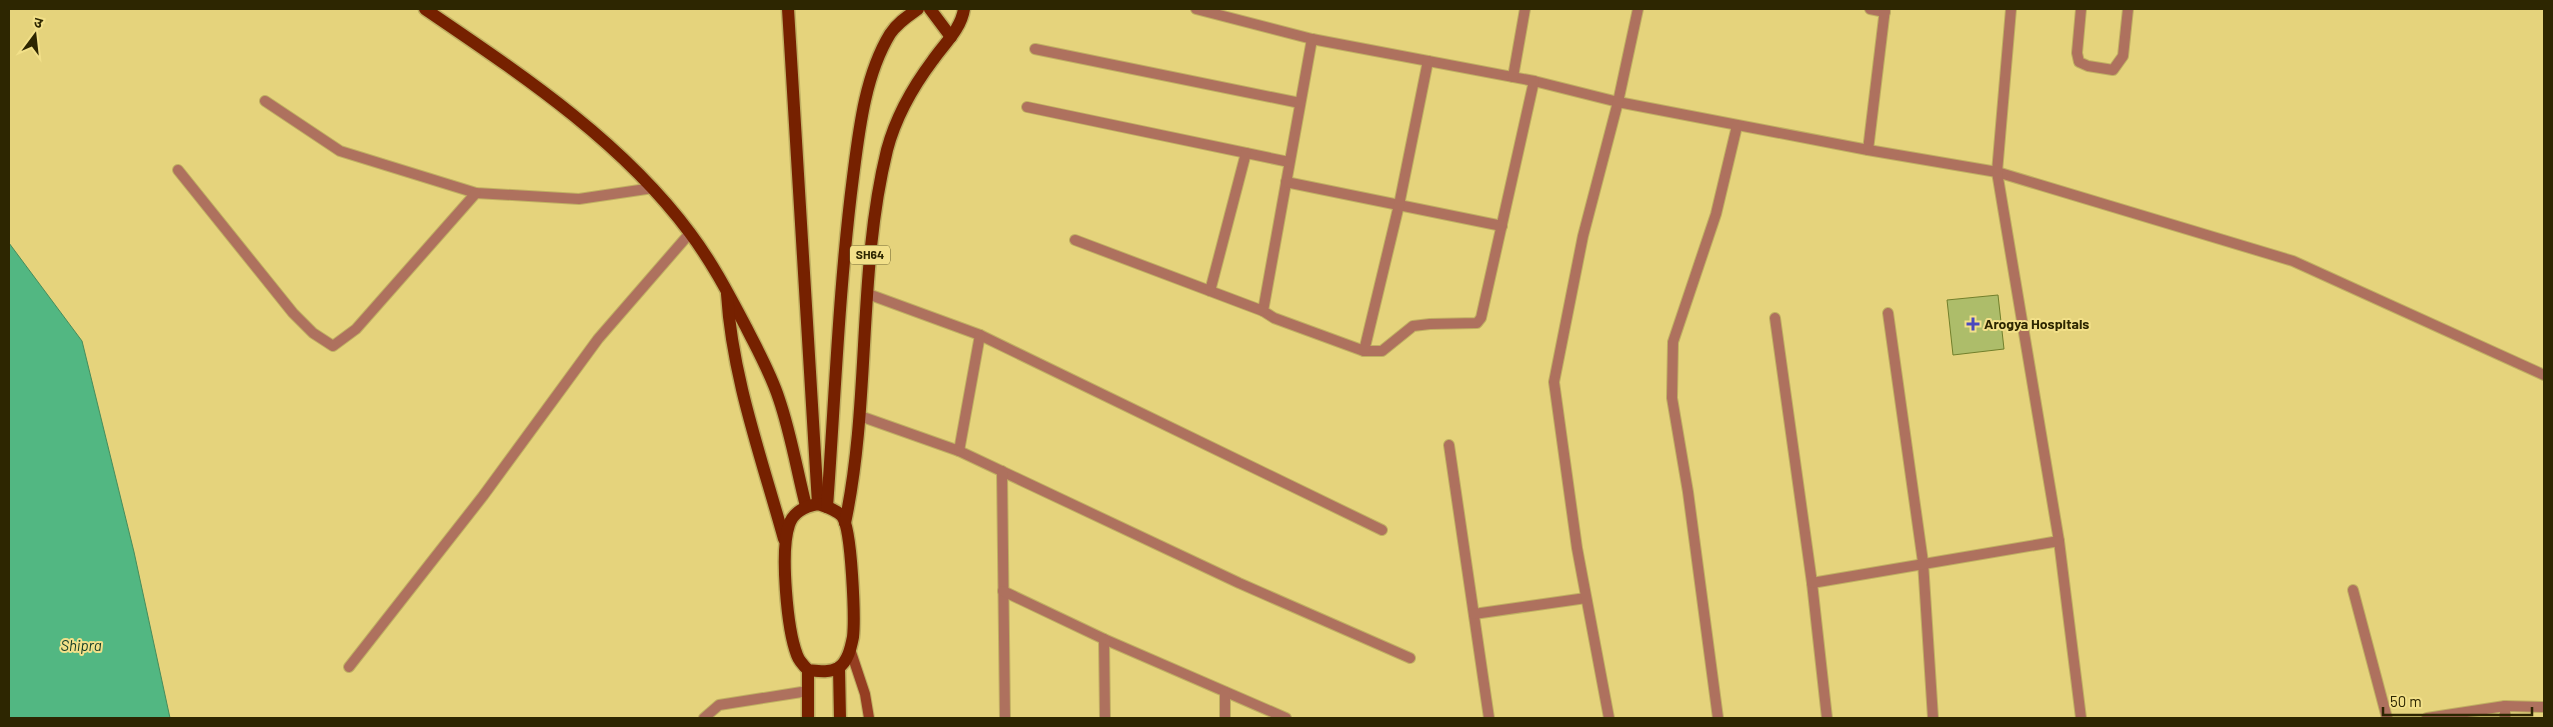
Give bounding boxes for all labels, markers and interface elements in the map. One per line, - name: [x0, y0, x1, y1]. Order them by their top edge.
- north arrow: [10, 10, 60, 60]
- text: उ: [32, 13, 45, 31]
- road number: SH64: [850, 246, 890, 264]
- place label: Arogya Hospitals: [1984, 315, 2089, 332]
- marker: Arogya Hospitals: [1966, 317, 1980, 331]
- water label: Shipra: [60, 636, 102, 654]
- scale bar: [2383, 684, 2532, 716]
- text: 50 m: [2390, 692, 2422, 710]

